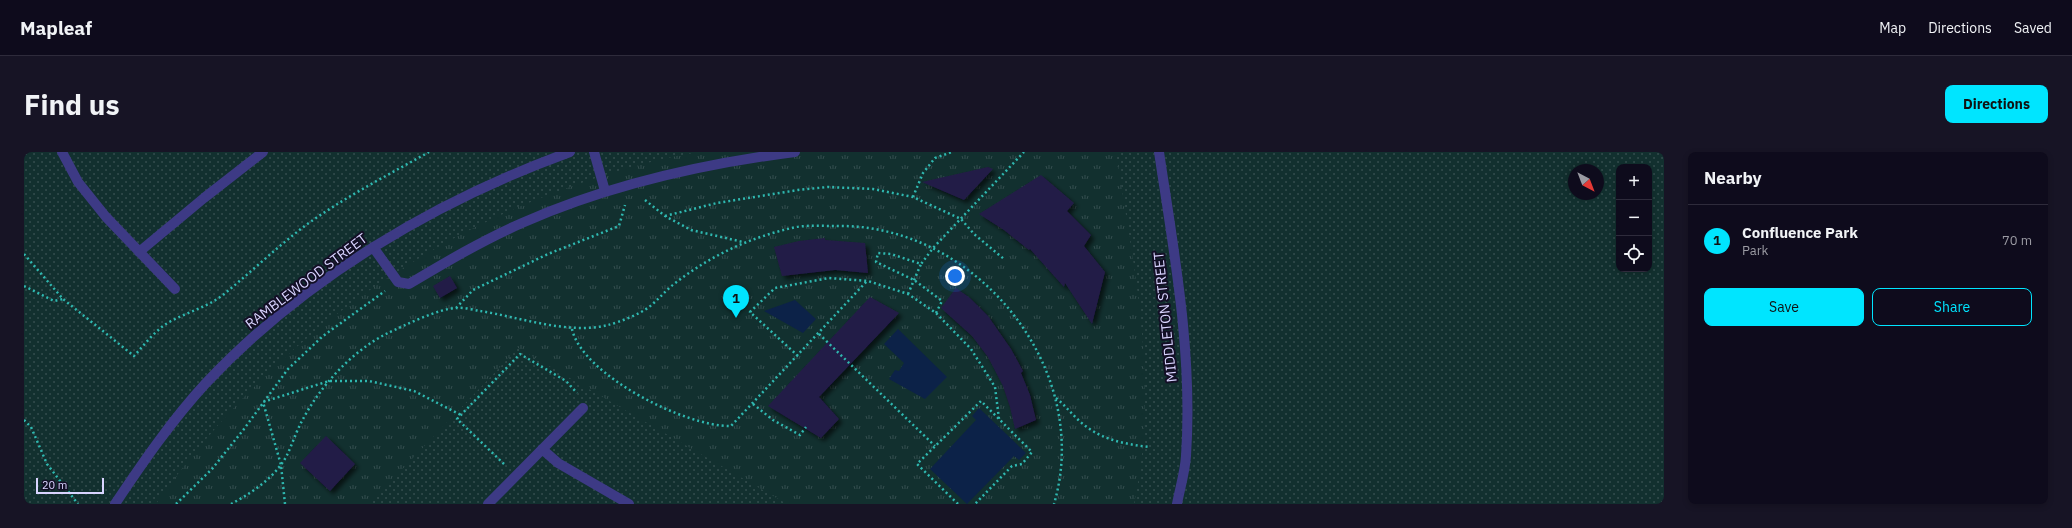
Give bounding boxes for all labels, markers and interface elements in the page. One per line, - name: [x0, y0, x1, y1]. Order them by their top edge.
- text: Mapleaf: [20, 16, 92, 40]
- text: Map: [1879, 19, 1906, 37]
- text: Directions: [1928, 19, 1992, 37]
- text: Saved: [2014, 19, 2052, 37]
- button: Directions: [1945, 85, 2048, 123]
- text: Find us: [24, 86, 120, 123]
- north arrow: [1568, 164, 1604, 200]
- map controls: [1616, 164, 1652, 272]
- button: +: [1616, 164, 1652, 200]
- text: Nearby: [1704, 167, 1762, 189]
- button: −: [1616, 200, 1652, 236]
- text: Confluence Park: [1742, 223, 1858, 242]
- street label: RAMBLEWOOD STREET: [242, 229, 370, 333]
- text: 1: [1713, 232, 1721, 249]
- text: 70 m: [2002, 232, 2032, 249]
- button: locate: [1616, 236, 1652, 272]
- text: Park: [1742, 242, 1768, 259]
- street label: MIDDLETON STREET: [1149, 251, 1181, 383]
- your location: [945, 266, 965, 286]
- pin: 1: [723, 285, 749, 318]
- button: Save: [1704, 288, 1864, 326]
- button: Share: [1872, 288, 2032, 326]
- scale bar: [36, 476, 104, 495]
- text: 20 m: [42, 478, 67, 492]

